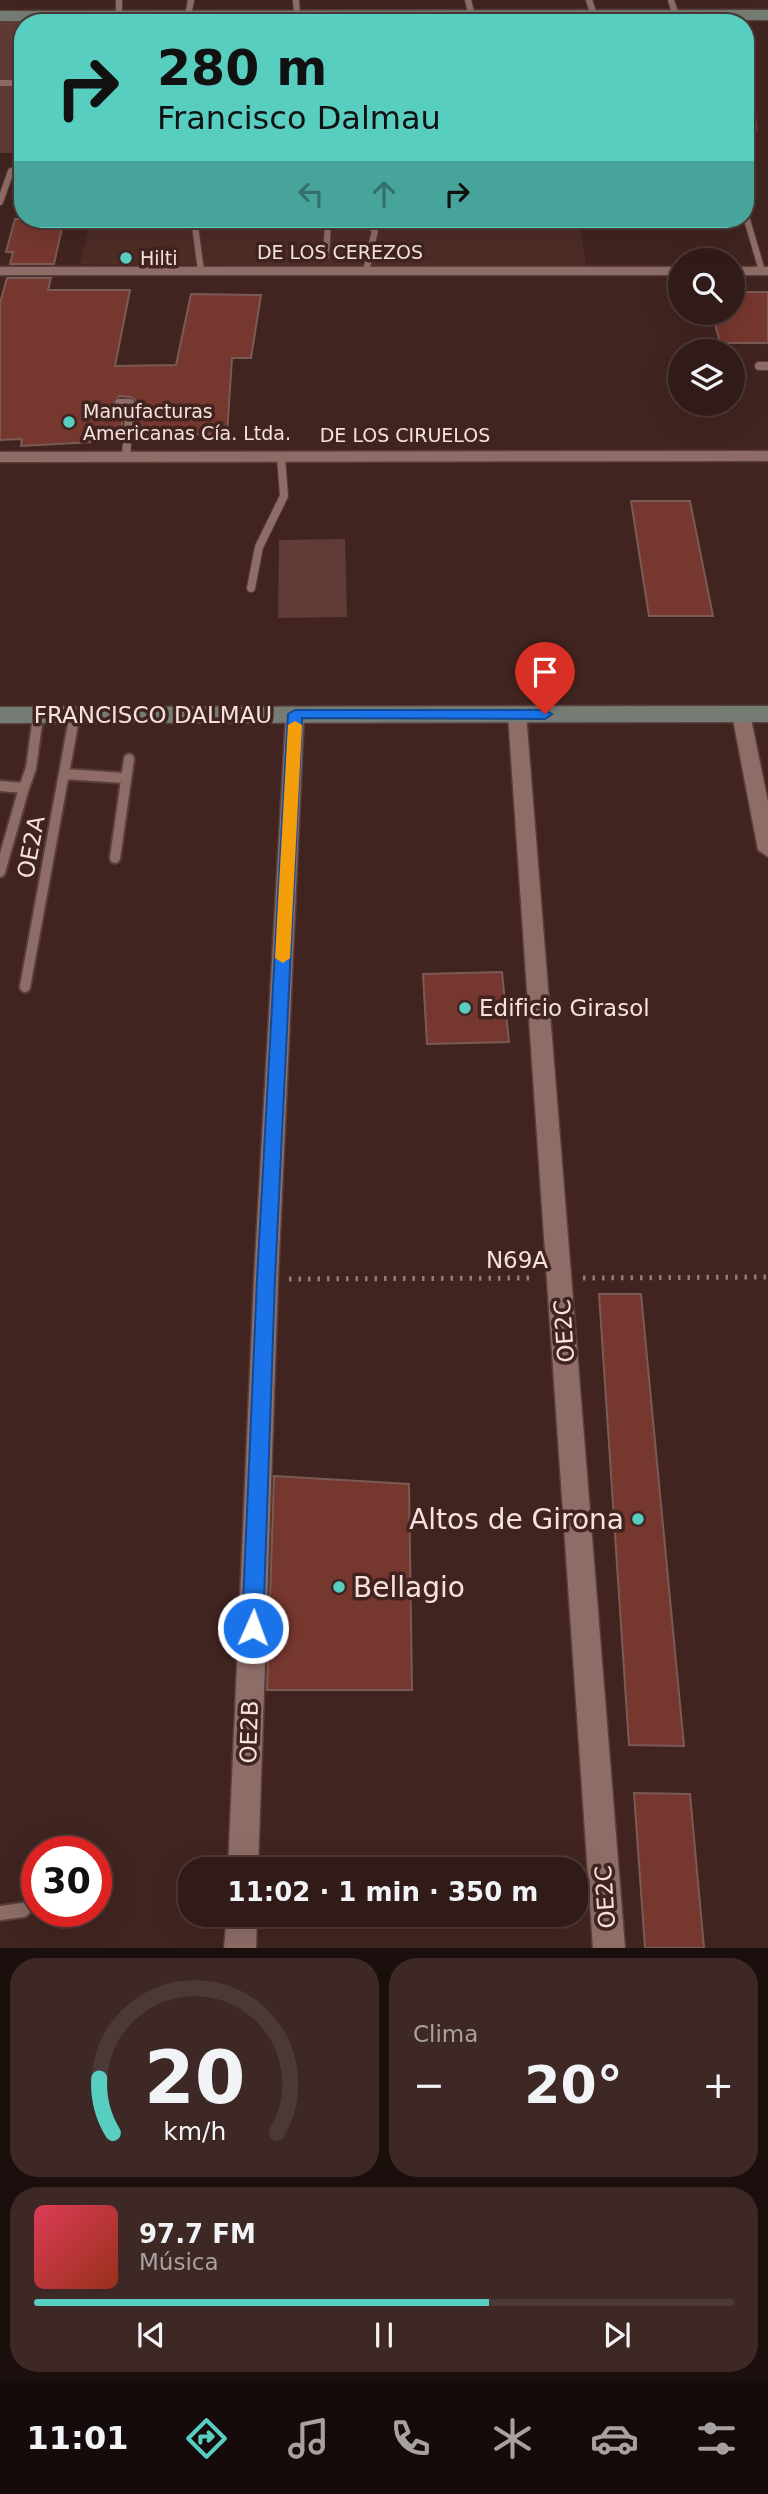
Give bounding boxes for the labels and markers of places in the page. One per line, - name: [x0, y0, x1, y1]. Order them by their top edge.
- place label: Hilti: [140, 247, 178, 269]
- marker: Hilti: [118, 250, 134, 266]
- place label: Manufacturas Americanas Cía. Ltda.: [83, 400, 291, 444]
- marker: Manufacturas Americanas Cía. Ltda.: [61, 414, 77, 430]
- pin: [515, 642, 575, 714]
- place label: Edificio Girasol: [479, 995, 650, 1021]
- marker: Edificio Girasol: [457, 1000, 473, 1016]
- place label: Altos de Girona: [409, 1503, 624, 1536]
- marker: Altos de Girona: [630, 1511, 646, 1527]
- place label: Bellagio: [353, 1571, 465, 1604]
- marker: Bellagio: [331, 1579, 347, 1595]

